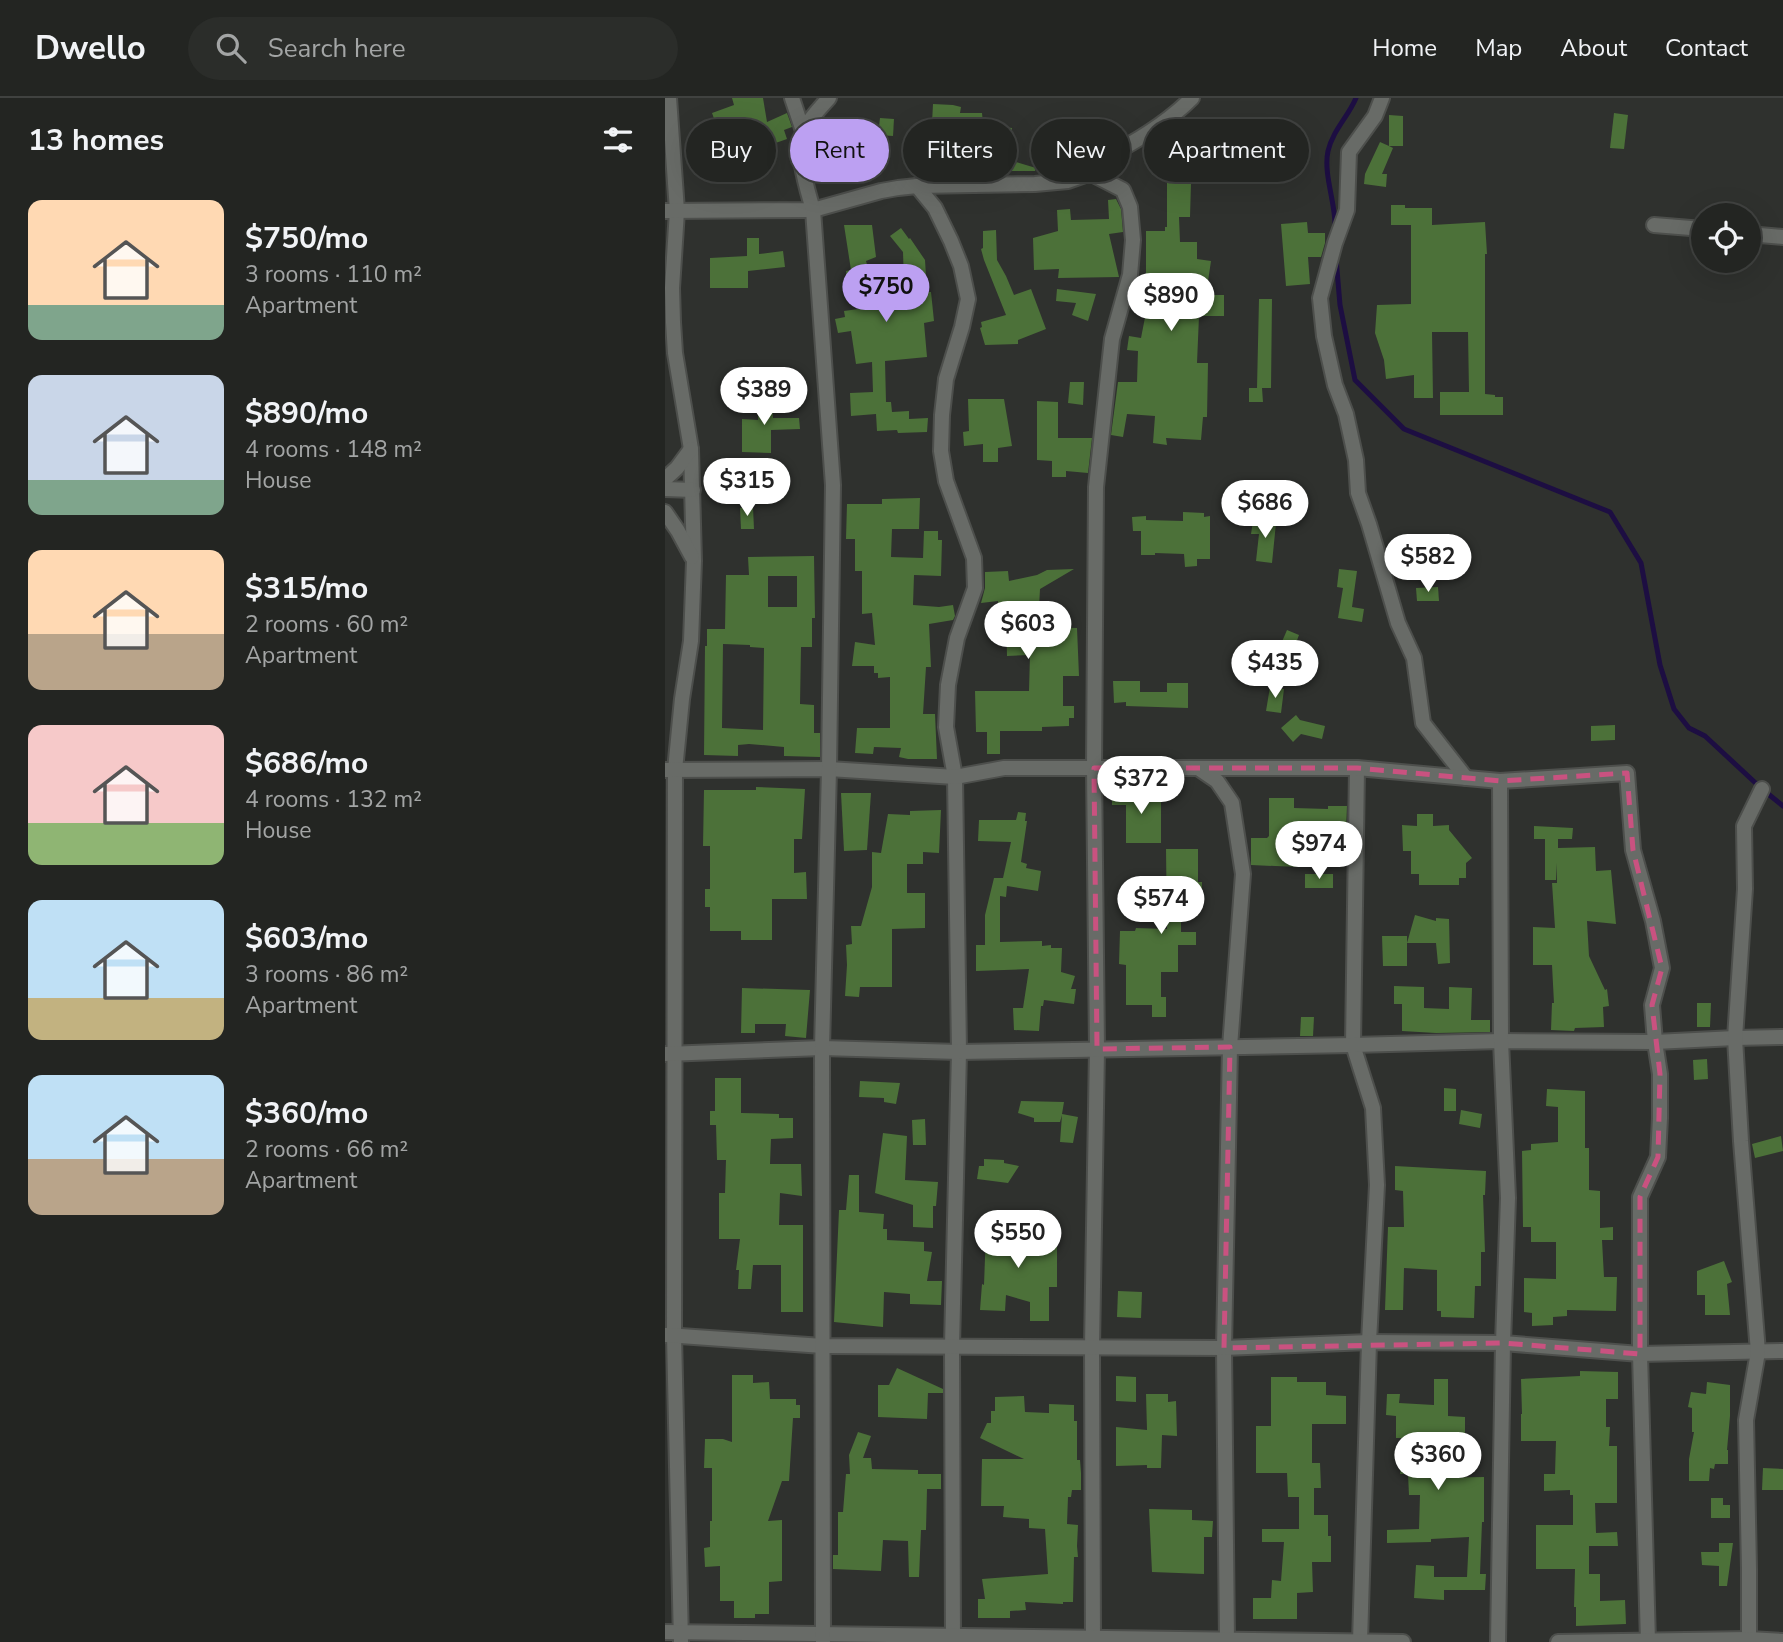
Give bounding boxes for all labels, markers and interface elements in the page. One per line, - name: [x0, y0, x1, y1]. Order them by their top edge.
- search box: [188, 17, 678, 80]
- text: Dwello: [35, 26, 146, 71]
- icon: search: [212, 29, 250, 67]
- text: Search here: [268, 31, 406, 66]
- text: Home: [1372, 32, 1437, 64]
- text: Map: [1475, 32, 1522, 64]
- text: About: [1560, 32, 1627, 64]
- text: Contact: [1665, 32, 1748, 64]
- chip: Buy: [686, 119, 776, 182]
- chip: Rent: [790, 119, 889, 182]
- chip: Filters: [903, 119, 1017, 182]
- chip: New: [1031, 119, 1130, 182]
- chip: Apartment: [1144, 119, 1309, 182]
- text: 13 homes: [28, 120, 164, 161]
- icon: filters: [599, 121, 637, 159]
- map controls: [1691, 203, 1761, 273]
- button: locate: [1691, 203, 1761, 273]
- text: $750/mo: [245, 218, 368, 259]
- icon: home: [84, 228, 168, 312]
- text: 3 rooms · 110 m²: [245, 259, 422, 290]
- pin: $750: [845, 264, 927, 324]
- text: $750: [858, 271, 914, 302]
- pin: $890: [1130, 274, 1212, 333]
- text: $890: [1143, 280, 1199, 311]
- text: Apartment: [245, 290, 357, 321]
- pin: $389: [723, 368, 805, 427]
- text: $389: [736, 374, 792, 405]
- text: $890/mo: [245, 393, 368, 434]
- icon: home: [84, 403, 168, 487]
- text: 4 rooms · 148 m²: [245, 434, 422, 465]
- pin: $315: [706, 458, 788, 518]
- text: House: [245, 465, 312, 496]
- text: $315: [719, 465, 775, 496]
- pin: $686: [1224, 480, 1306, 540]
- text: $686: [1237, 487, 1293, 518]
- pin: $582: [1387, 534, 1469, 594]
- text: $582: [1400, 541, 1456, 572]
- text: $315/mo: [245, 568, 368, 609]
- icon: home: [84, 578, 168, 662]
- pin: $603: [987, 602, 1069, 661]
- text: $603: [1000, 608, 1056, 639]
- text: 2 rooms · 60 m²: [245, 609, 408, 640]
- text: Apartment: [245, 640, 357, 671]
- pin: $435: [1234, 640, 1316, 700]
- text: $435: [1247, 647, 1303, 678]
- text: $686/mo: [245, 743, 368, 784]
- icon: home: [84, 753, 168, 837]
- pin: $372: [1100, 756, 1182, 816]
- text: $372: [1113, 763, 1169, 794]
- text: 4 rooms · 132 m²: [245, 784, 422, 815]
- text: House: [245, 815, 312, 846]
- pin: $974: [1278, 822, 1360, 881]
- text: $974: [1291, 828, 1347, 859]
- pin: $574: [1120, 876, 1202, 936]
- text: $574: [1133, 883, 1189, 914]
- text: $603/mo: [245, 918, 368, 959]
- icon: home: [84, 928, 168, 1012]
- text: 3 rooms · 86 m²: [245, 959, 408, 990]
- text: Apartment: [245, 990, 357, 1021]
- text: $360/mo: [245, 1093, 368, 1134]
- icon: home: [84, 1103, 168, 1187]
- text: 2 rooms · 66 m²: [245, 1134, 408, 1165]
- text: Apartment: [245, 1165, 357, 1196]
- pin: $550: [977, 1210, 1059, 1270]
- text: $550: [990, 1217, 1046, 1248]
- pin: $360: [1397, 1432, 1479, 1492]
- text: $360: [1410, 1439, 1466, 1470]

